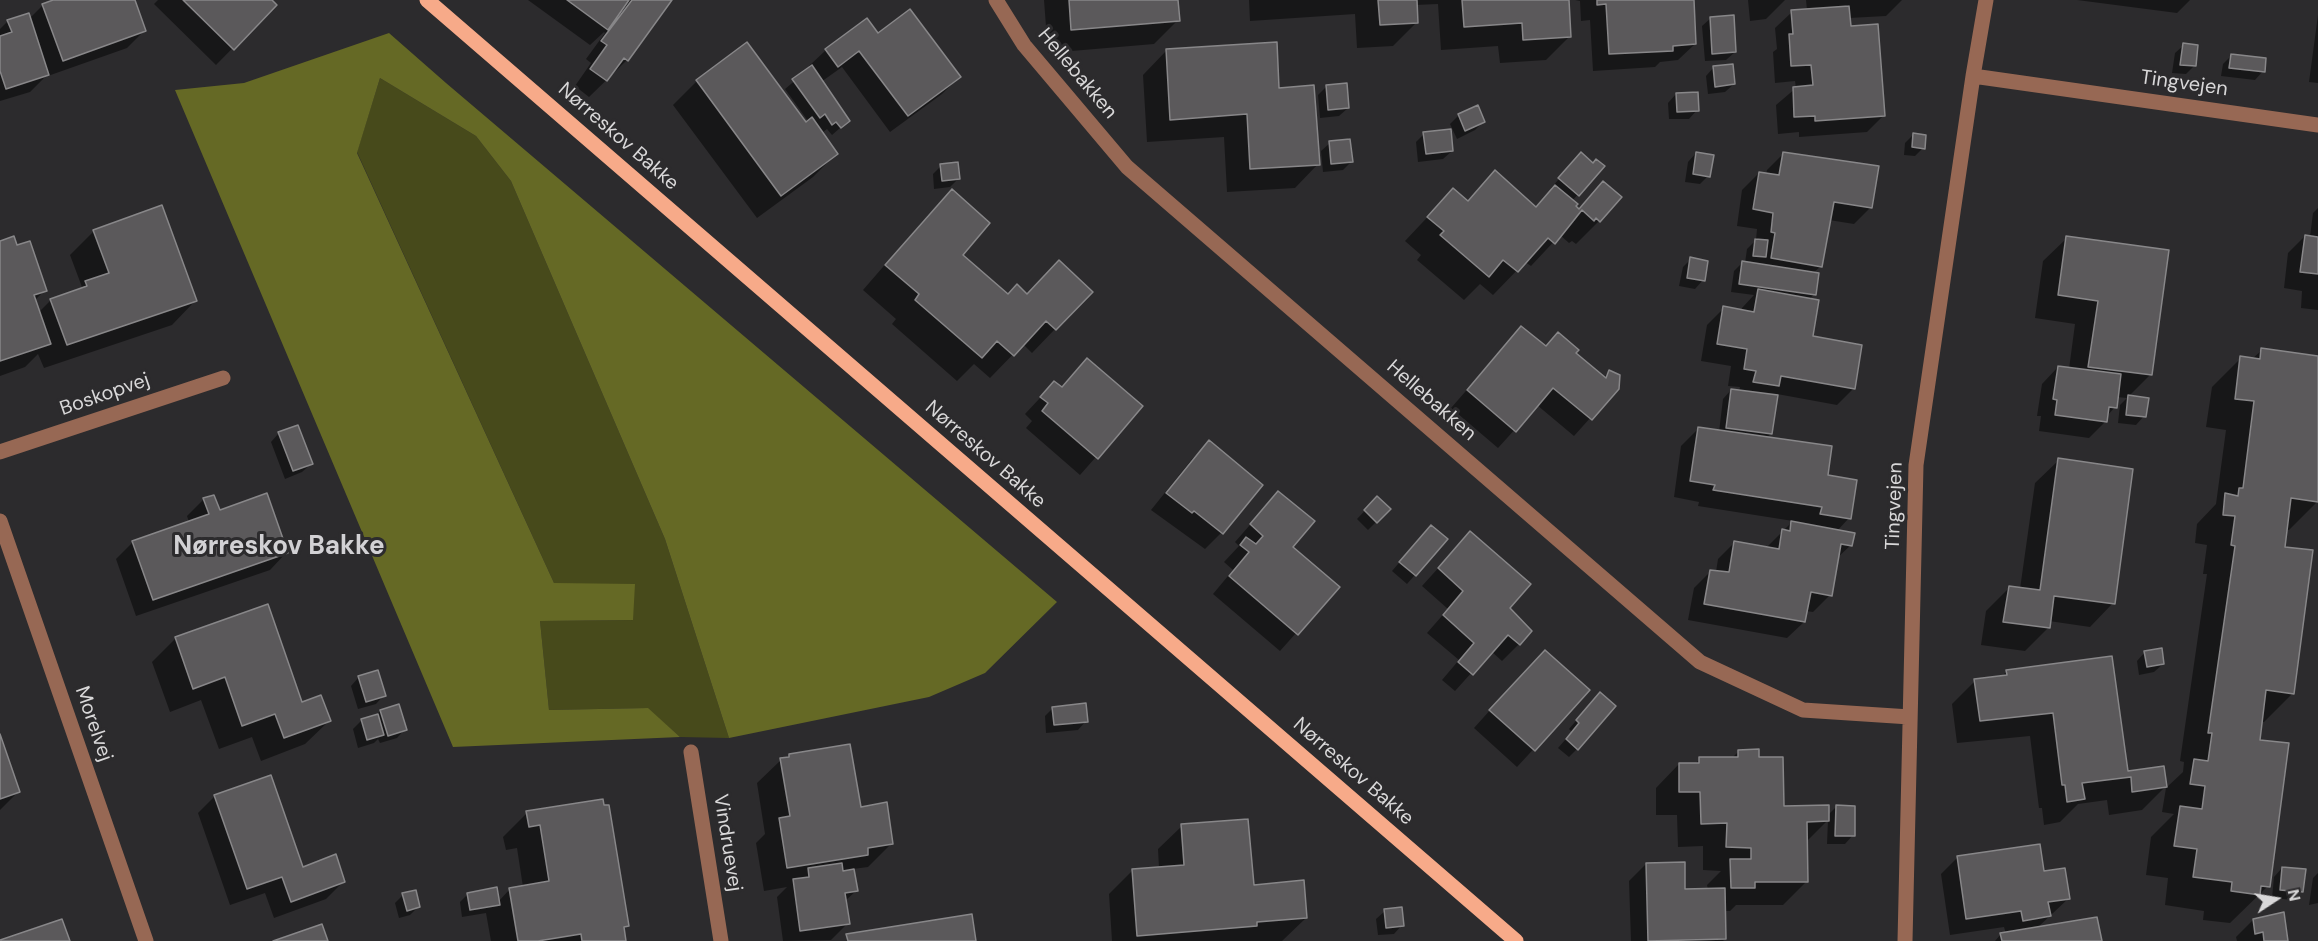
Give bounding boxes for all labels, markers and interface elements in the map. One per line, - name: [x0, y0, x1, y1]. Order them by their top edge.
- street label: Hellebakken: [1032, 24, 1122, 124]
- street label: Tingvejen: [2139, 66, 2229, 102]
- street label: Nørreskov Bakke: [553, 78, 683, 196]
- street label: Hellebakken: [1381, 356, 1481, 446]
- street label: Boskopvej: [57, 368, 153, 422]
- street label: Nørreskov Bakke: [920, 396, 1050, 514]
- street label: Tingvejen: [1881, 462, 1909, 550]
- district label: Nørreskov Bakke: [173, 531, 385, 563]
- street label: Morelvej: [69, 683, 117, 765]
- street label: Nørreskov Bakke: [1288, 713, 1418, 831]
- street label: Vindruevej: [707, 793, 747, 893]
- north arrow: [2246, 869, 2306, 929]
- text: N: [2283, 887, 2306, 903]

